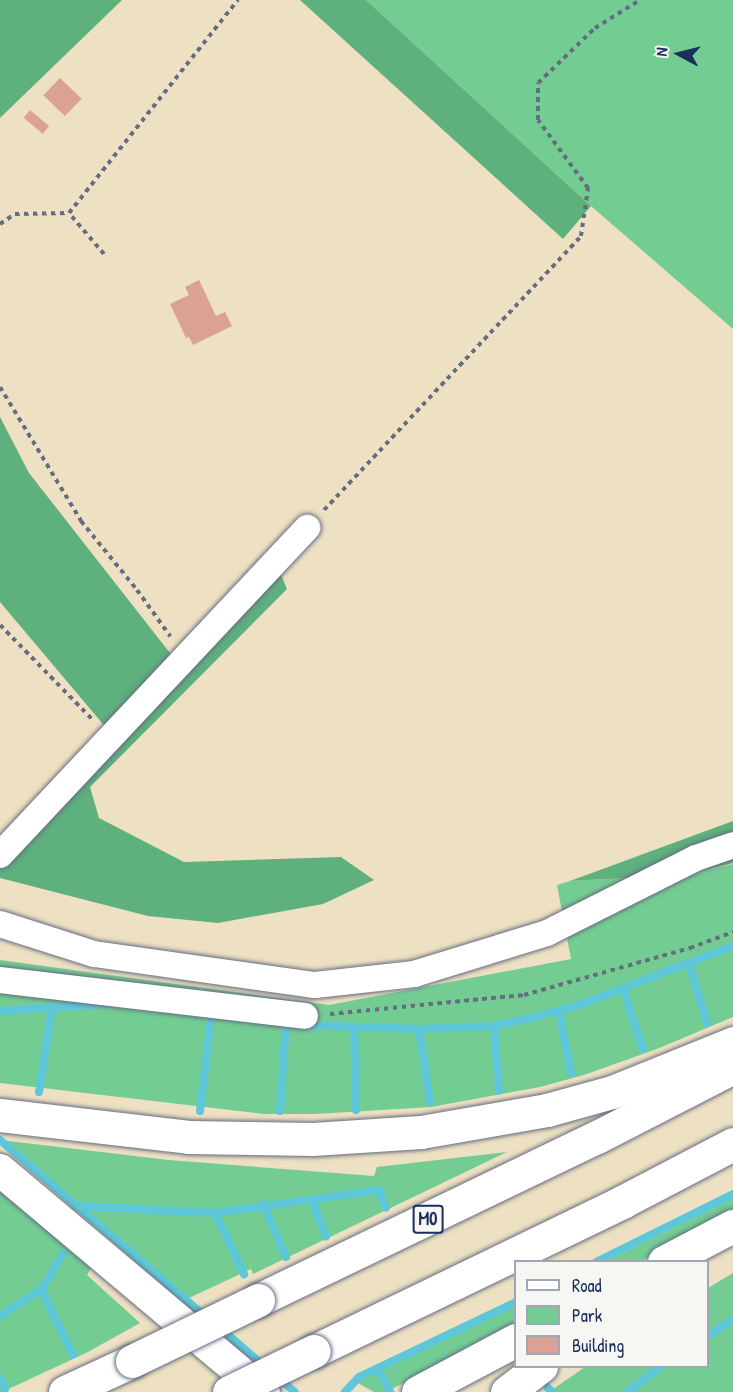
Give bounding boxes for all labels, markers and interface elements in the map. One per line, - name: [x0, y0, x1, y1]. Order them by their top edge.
- north arrow: [649, 24, 709, 84]
- text: N: [650, 46, 673, 57]
- road number: M0: [412, 1204, 444, 1234]
- legend: [514, 1260, 709, 1368]
- text: Road: [572, 1273, 602, 1298]
- text: Park: [572, 1303, 602, 1328]
- text: Building: [572, 1333, 624, 1358]

